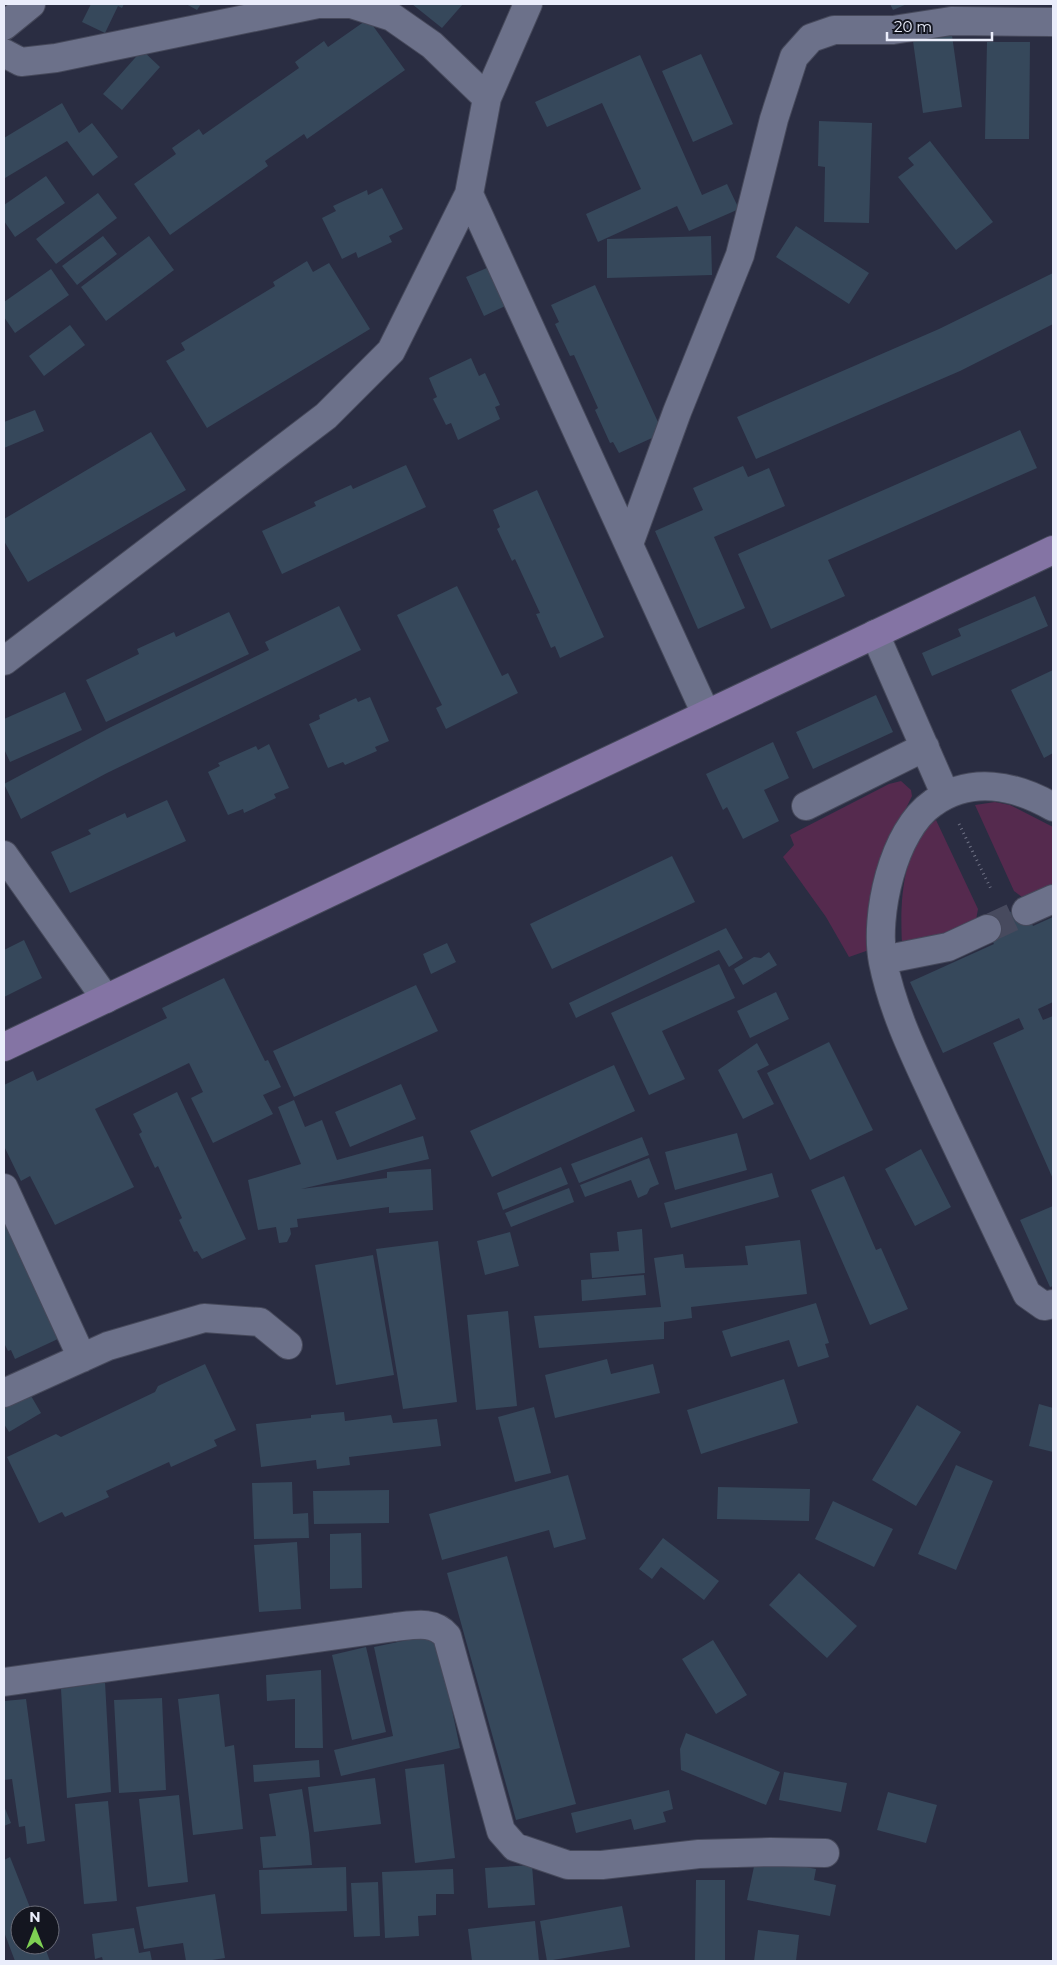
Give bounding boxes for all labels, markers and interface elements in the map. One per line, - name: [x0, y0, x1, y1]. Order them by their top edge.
- scale bar: [887, 10, 992, 42]
- text: 20 m: [894, 17, 932, 36]
- north arrow: [10, 1905, 60, 1955]
- text: N: [29, 1908, 41, 1926]

